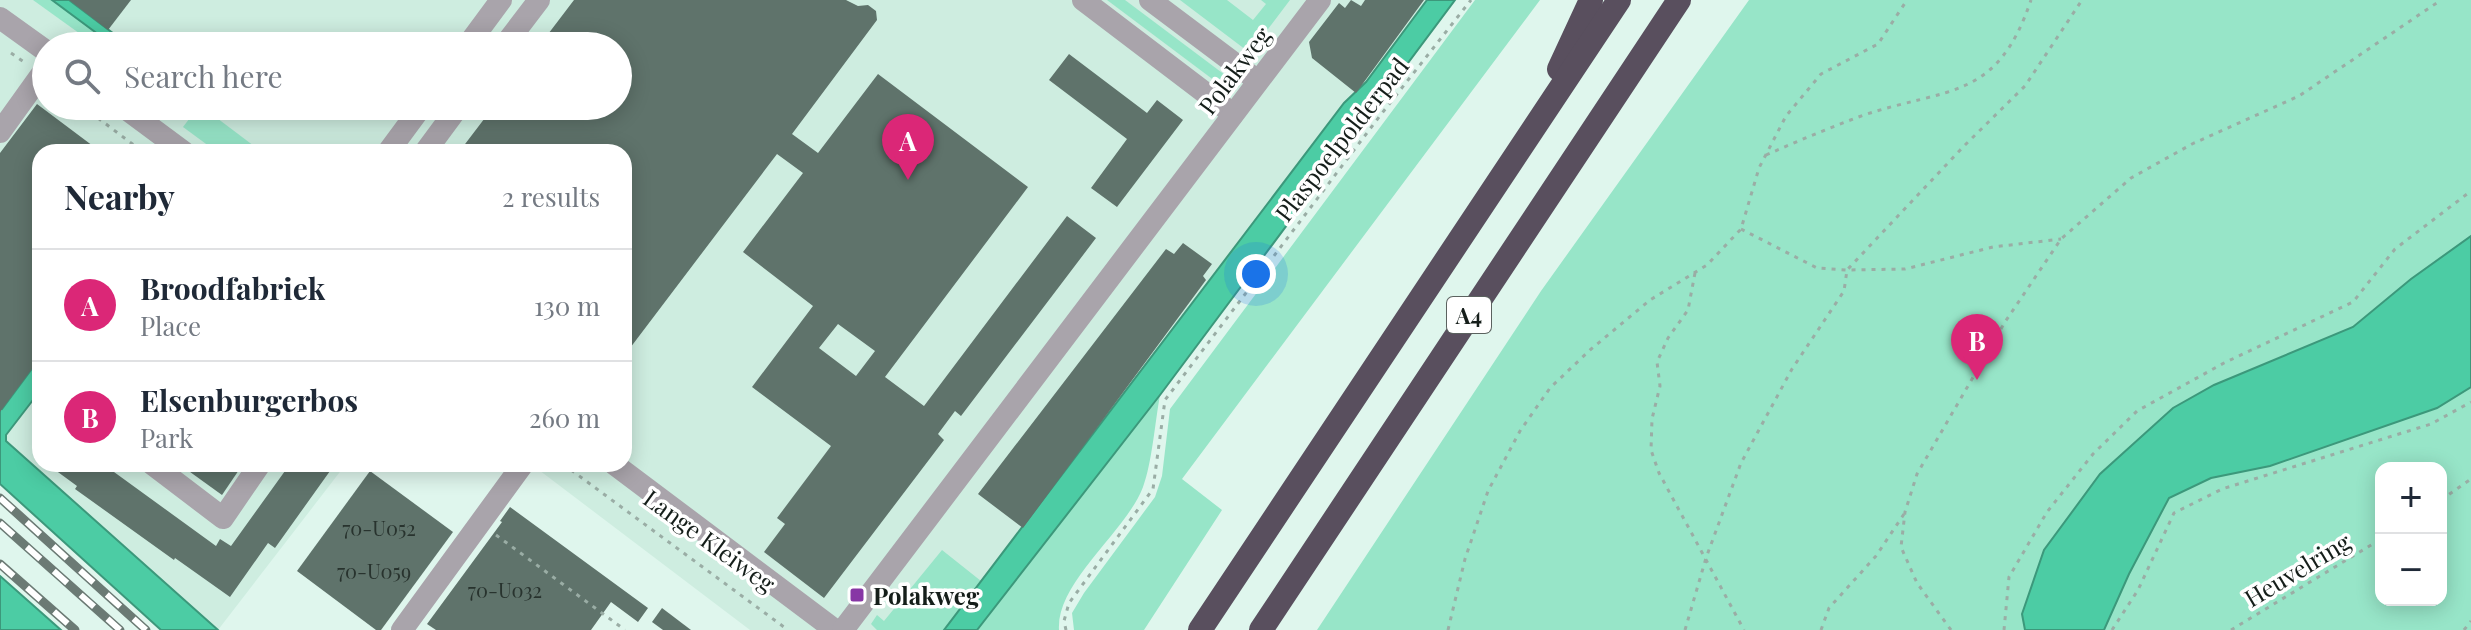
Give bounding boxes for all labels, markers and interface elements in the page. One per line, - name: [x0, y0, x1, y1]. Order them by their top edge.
- street label: Polakweg: [1191, 19, 1278, 120]
- search box: [32, 32, 632, 120]
- street label: Plaspoelpolderpad: [1267, 50, 1415, 227]
- icon: search: [60, 54, 104, 98]
- text: Search here: [124, 56, 283, 96]
- pin: A: [882, 114, 934, 180]
- text: Nearby: [64, 173, 175, 219]
- text: 2 results: [502, 179, 600, 214]
- your location: [1236, 254, 1276, 294]
- text: Broodfabriek: [140, 268, 325, 308]
- text: A: [81, 288, 99, 323]
- text: 130 m: [534, 288, 600, 323]
- road number: A4: [1447, 297, 1491, 333]
- text: Place: [140, 308, 201, 343]
- pin: B: [1951, 314, 2003, 380]
- text: Elsenburgerbos: [140, 380, 358, 420]
- text: B: [81, 400, 99, 435]
- text: 260 m: [529, 400, 600, 435]
- text: Park: [140, 420, 193, 455]
- map controls: [2375, 462, 2447, 606]
- button: +: [2375, 462, 2447, 534]
- street label: Lange Kleiweg: [638, 481, 782, 599]
- house number: 70-U052: [342, 514, 416, 541]
- street label: Heuvelring: [2238, 525, 2356, 613]
- button: −: [2375, 534, 2447, 606]
- house number: 70-U059: [337, 557, 411, 584]
- house number: 70-U032: [468, 576, 542, 603]
- place label: Polakweg: [873, 579, 980, 611]
- marker: Polakweg: [848, 586, 866, 604]

